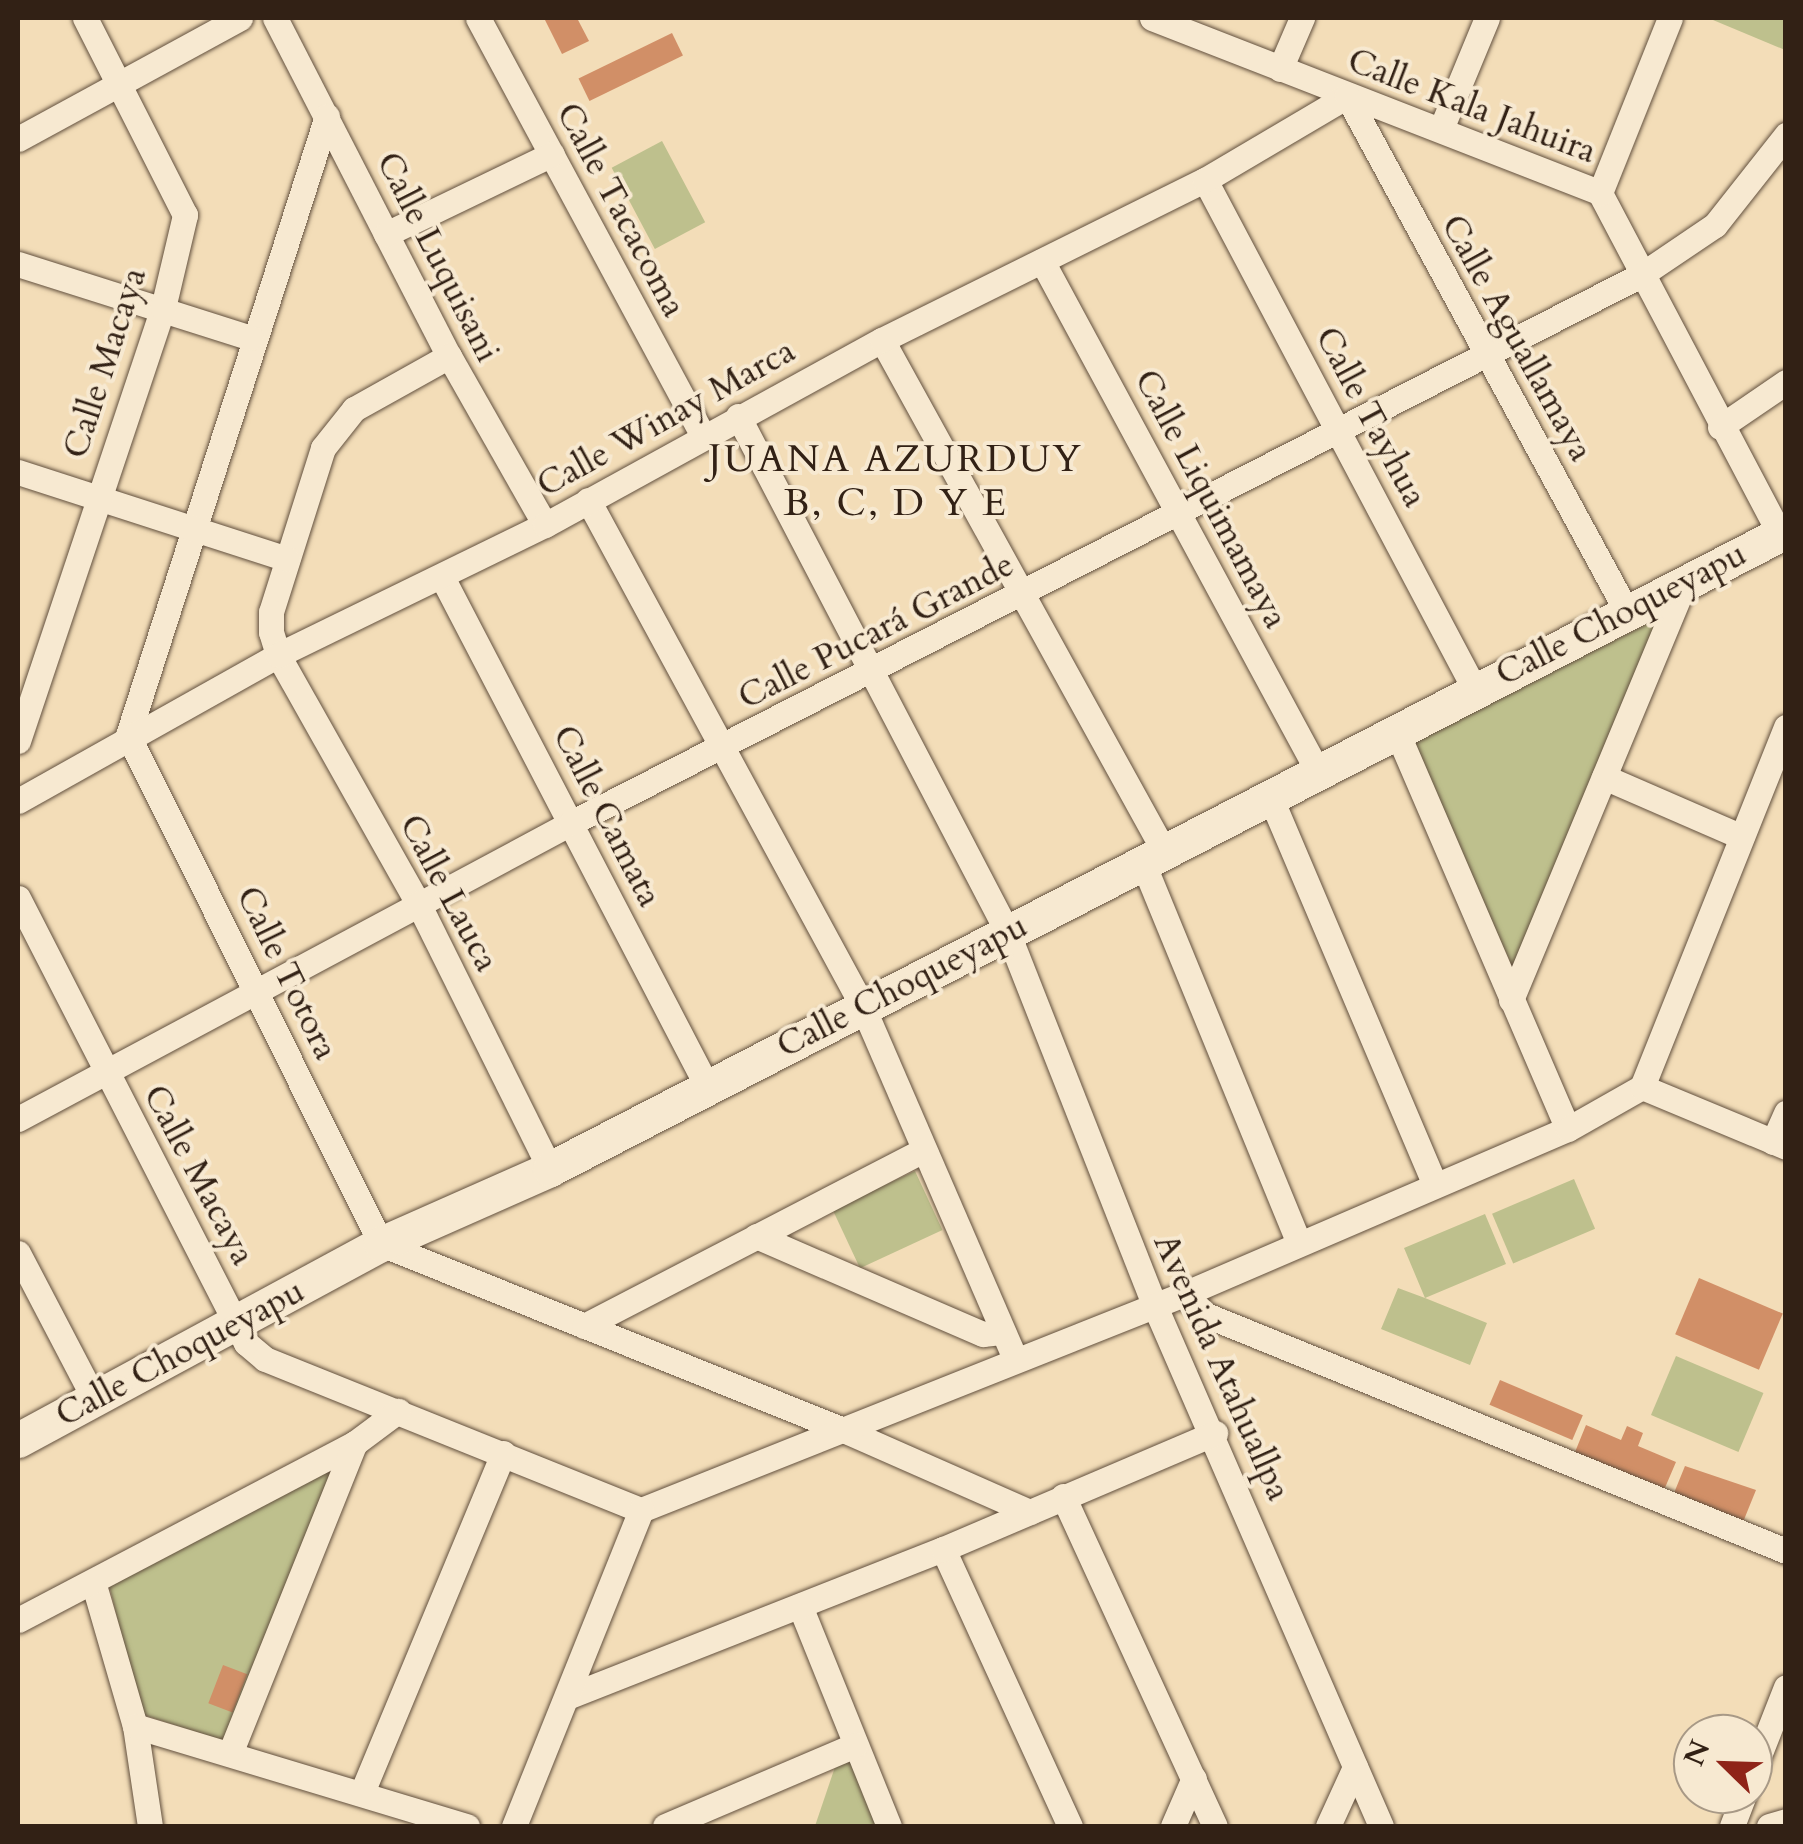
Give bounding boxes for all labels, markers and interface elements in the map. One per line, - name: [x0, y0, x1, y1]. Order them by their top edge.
- street label: Calle Kala Jahuira: [1342, 39, 1602, 173]
- street label: Calle Tacacoma: [547, 96, 695, 324]
- street label: Calle Luquisani: [367, 145, 509, 369]
- street label: Calle Aguallamaya: [1432, 208, 1602, 468]
- street label: Calle Macaya: [54, 262, 156, 464]
- street label: Calle Tayhua: [1306, 320, 1436, 514]
- street label: Calle Winay Marca: [530, 330, 802, 506]
- street label: Calle Liquimamaya: [1125, 363, 1297, 635]
- district label: JUANA AZURDUY B, C, D Y E: [709, 437, 1083, 526]
- street label: Calle Choqueyapu: [1489, 533, 1753, 695]
- street label: Calle Pucará Grande: [731, 543, 1021, 719]
- street label: Calle Camata: [543, 718, 671, 914]
- street label: Calle Lauca: [390, 807, 508, 979]
- street label: Calle Totora: [227, 880, 347, 1066]
- street label: Calle Choqueyapu: [770, 905, 1034, 1067]
- street label: Calle Macaya: [134, 1078, 264, 1272]
- street label: Avenida Atahuallpa: [1144, 1227, 1300, 1507]
- street label: Calle Choqueyapu: [49, 1270, 311, 1436]
- north arrow: [1673, 1714, 1773, 1814]
- text: N: [1675, 1734, 1719, 1772]

